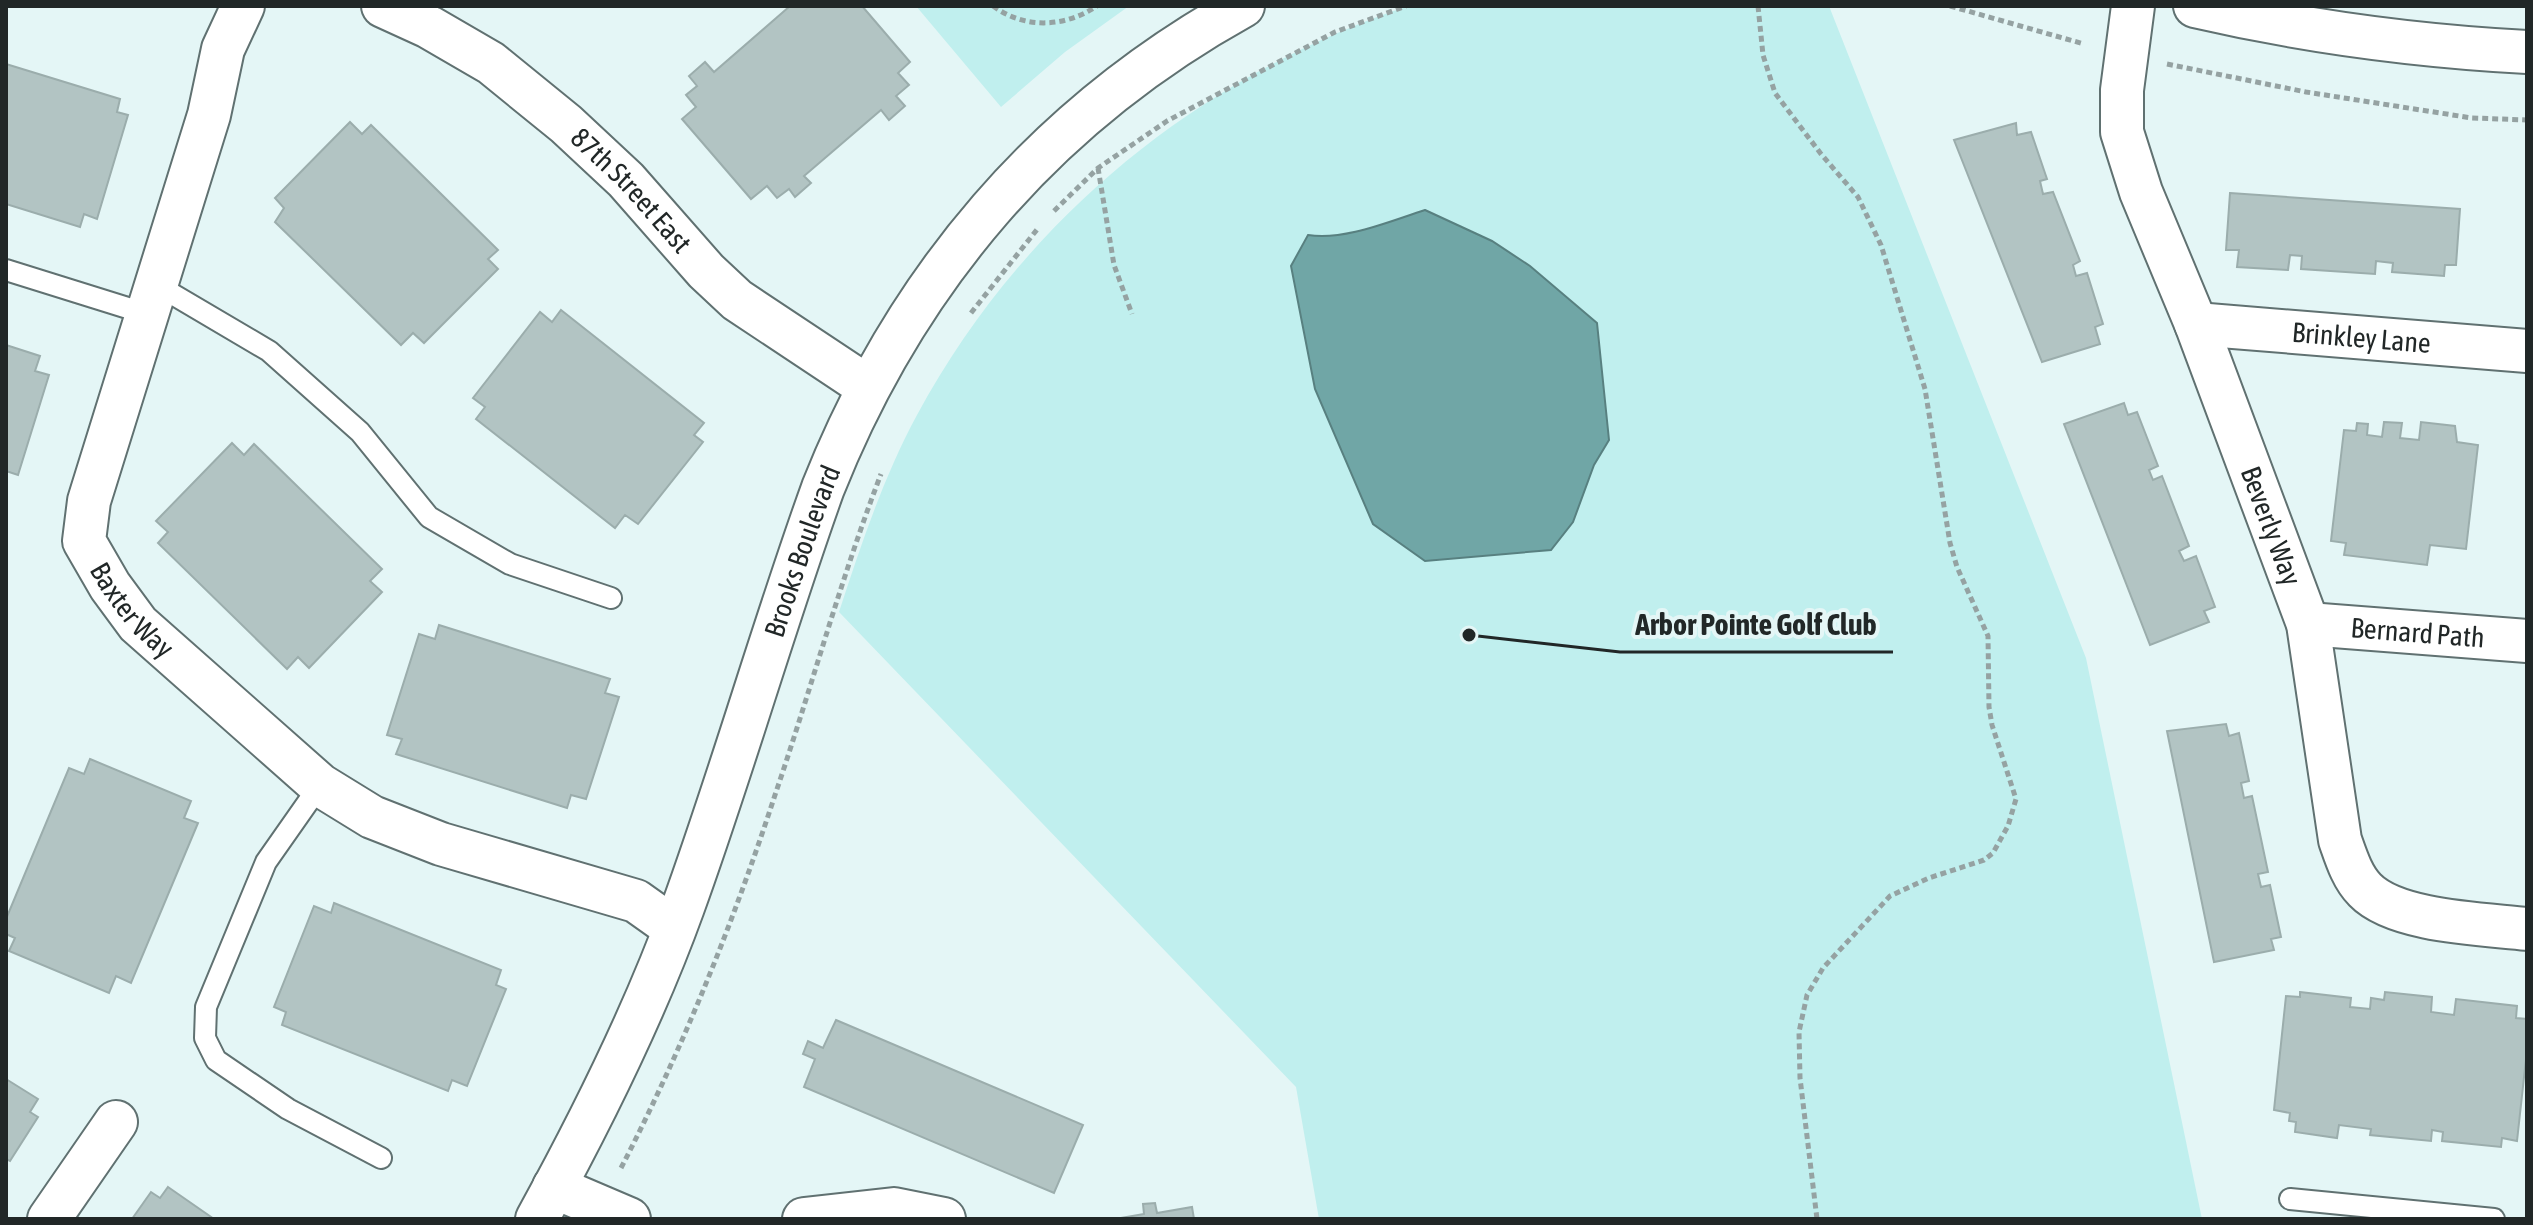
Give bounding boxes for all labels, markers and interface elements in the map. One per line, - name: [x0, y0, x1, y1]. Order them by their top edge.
- street label: 87th Street East: [565, 121, 698, 259]
- street label: Brinkley Lane: [2291, 316, 2432, 359]
- street label: Brooks Boulevard: [758, 460, 847, 641]
- street label: Beverly Way: [2235, 462, 2308, 590]
- street label: Baxter Way: [84, 557, 180, 664]
- callout: Arbor Pointe Golf Club: [1620, 598, 1893, 652]
- text: Arbor Pointe Golf Club: [1634, 607, 1877, 641]
- street label: Bernard Path: [2350, 611, 2486, 654]

